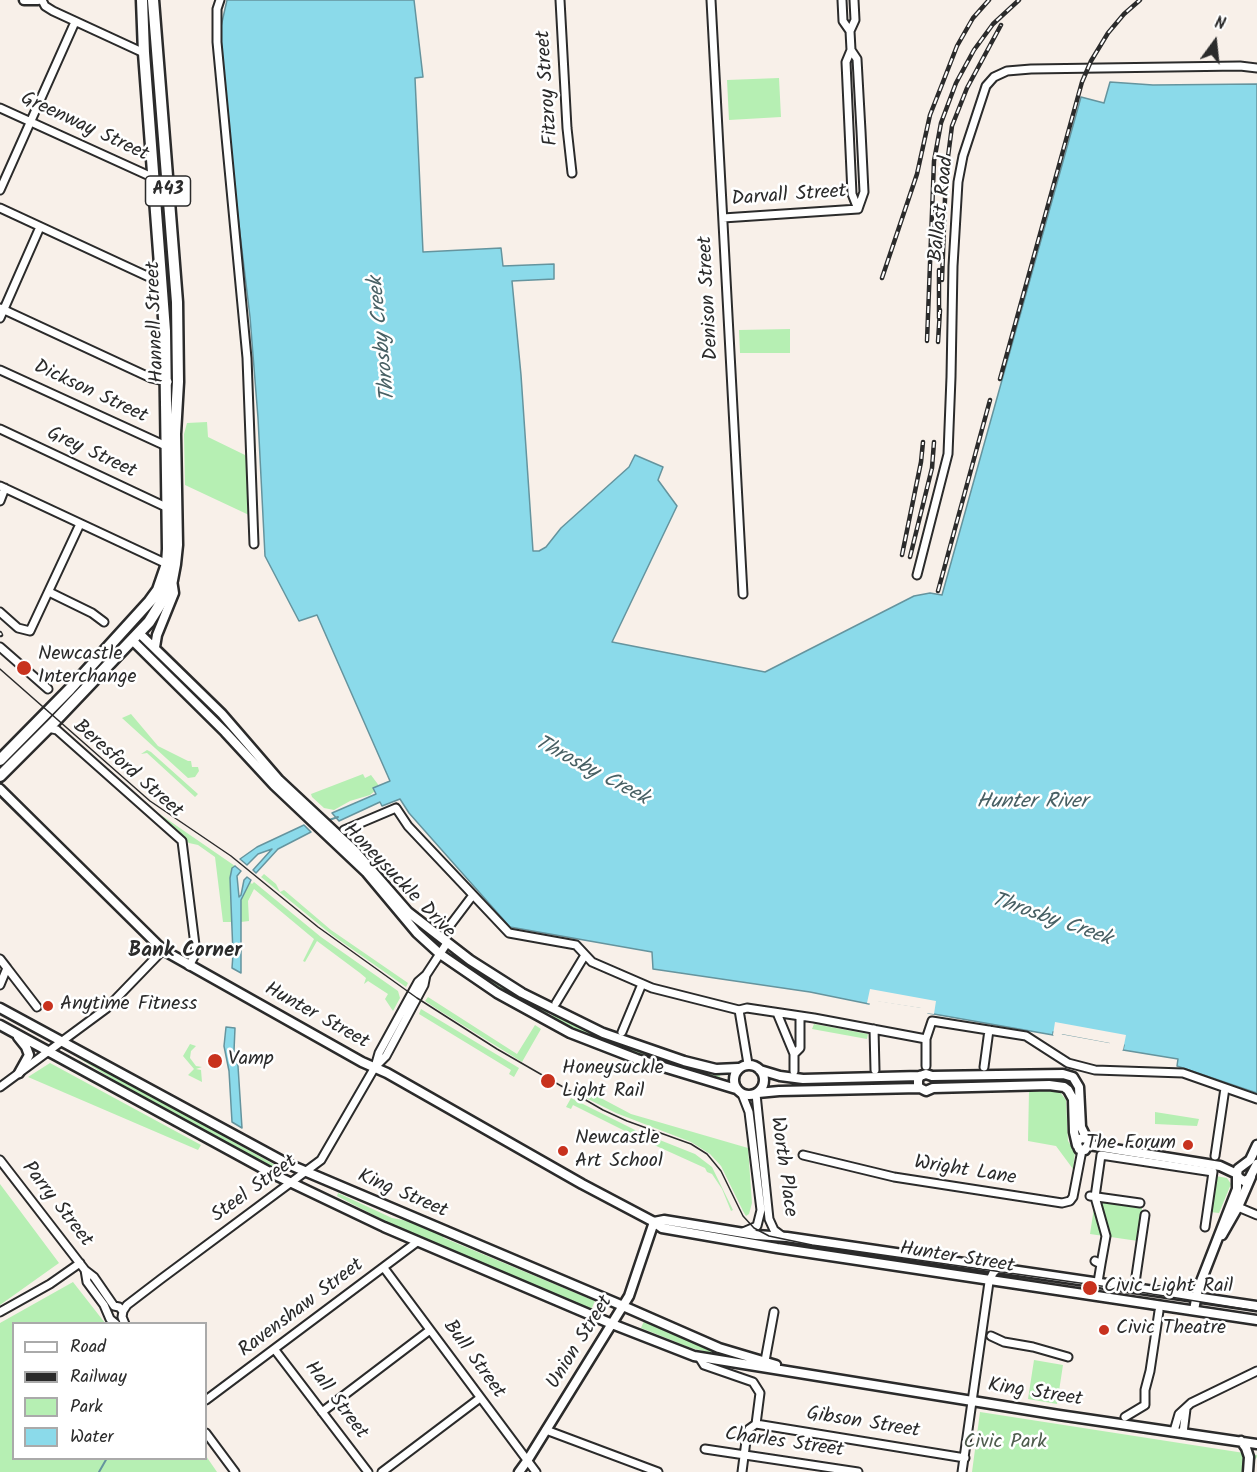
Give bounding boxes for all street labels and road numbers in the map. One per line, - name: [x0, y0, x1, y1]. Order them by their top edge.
- street label: Fitzroy Street: [533, 30, 565, 146]
- street label: Greenway Street: [16, 88, 152, 168]
- street label: Ballast Road: [926, 155, 960, 263]
- road number: A43: [146, 176, 190, 206]
- street label: Darvall Street: [731, 181, 847, 213]
- street label: Denison Street: [695, 235, 725, 361]
- street label: Hannell Street: [143, 261, 171, 383]
- street label: Dickson Street: [29, 356, 151, 430]
- street label: Grey Street: [42, 423, 140, 485]
- street label: Beresford Street: [67, 716, 187, 824]
- street label: Honeysuckle Drive: [337, 819, 459, 945]
- street label: Hunter Street: [260, 978, 372, 1056]
- street label: Worth Place: [763, 1115, 801, 1219]
- street label: Steel Street: [207, 1151, 303, 1229]
- street label: Wright Lane: [912, 1152, 1018, 1192]
- street label: Parry Street: [15, 1158, 97, 1252]
- street label: King Street: [353, 1165, 451, 1225]
- street label: Hunter Street: [898, 1238, 1016, 1280]
- street label: Ravenshaw Street: [235, 1254, 369, 1364]
- street label: Union Street: [543, 1292, 619, 1394]
- street label: Bull Street: [437, 1316, 509, 1404]
- street label: Hall Street: [298, 1357, 372, 1445]
- street label: King Street: [986, 1375, 1084, 1413]
- street label: Gibson Street: [805, 1403, 921, 1445]
- street label: Charles Street: [723, 1424, 845, 1464]

